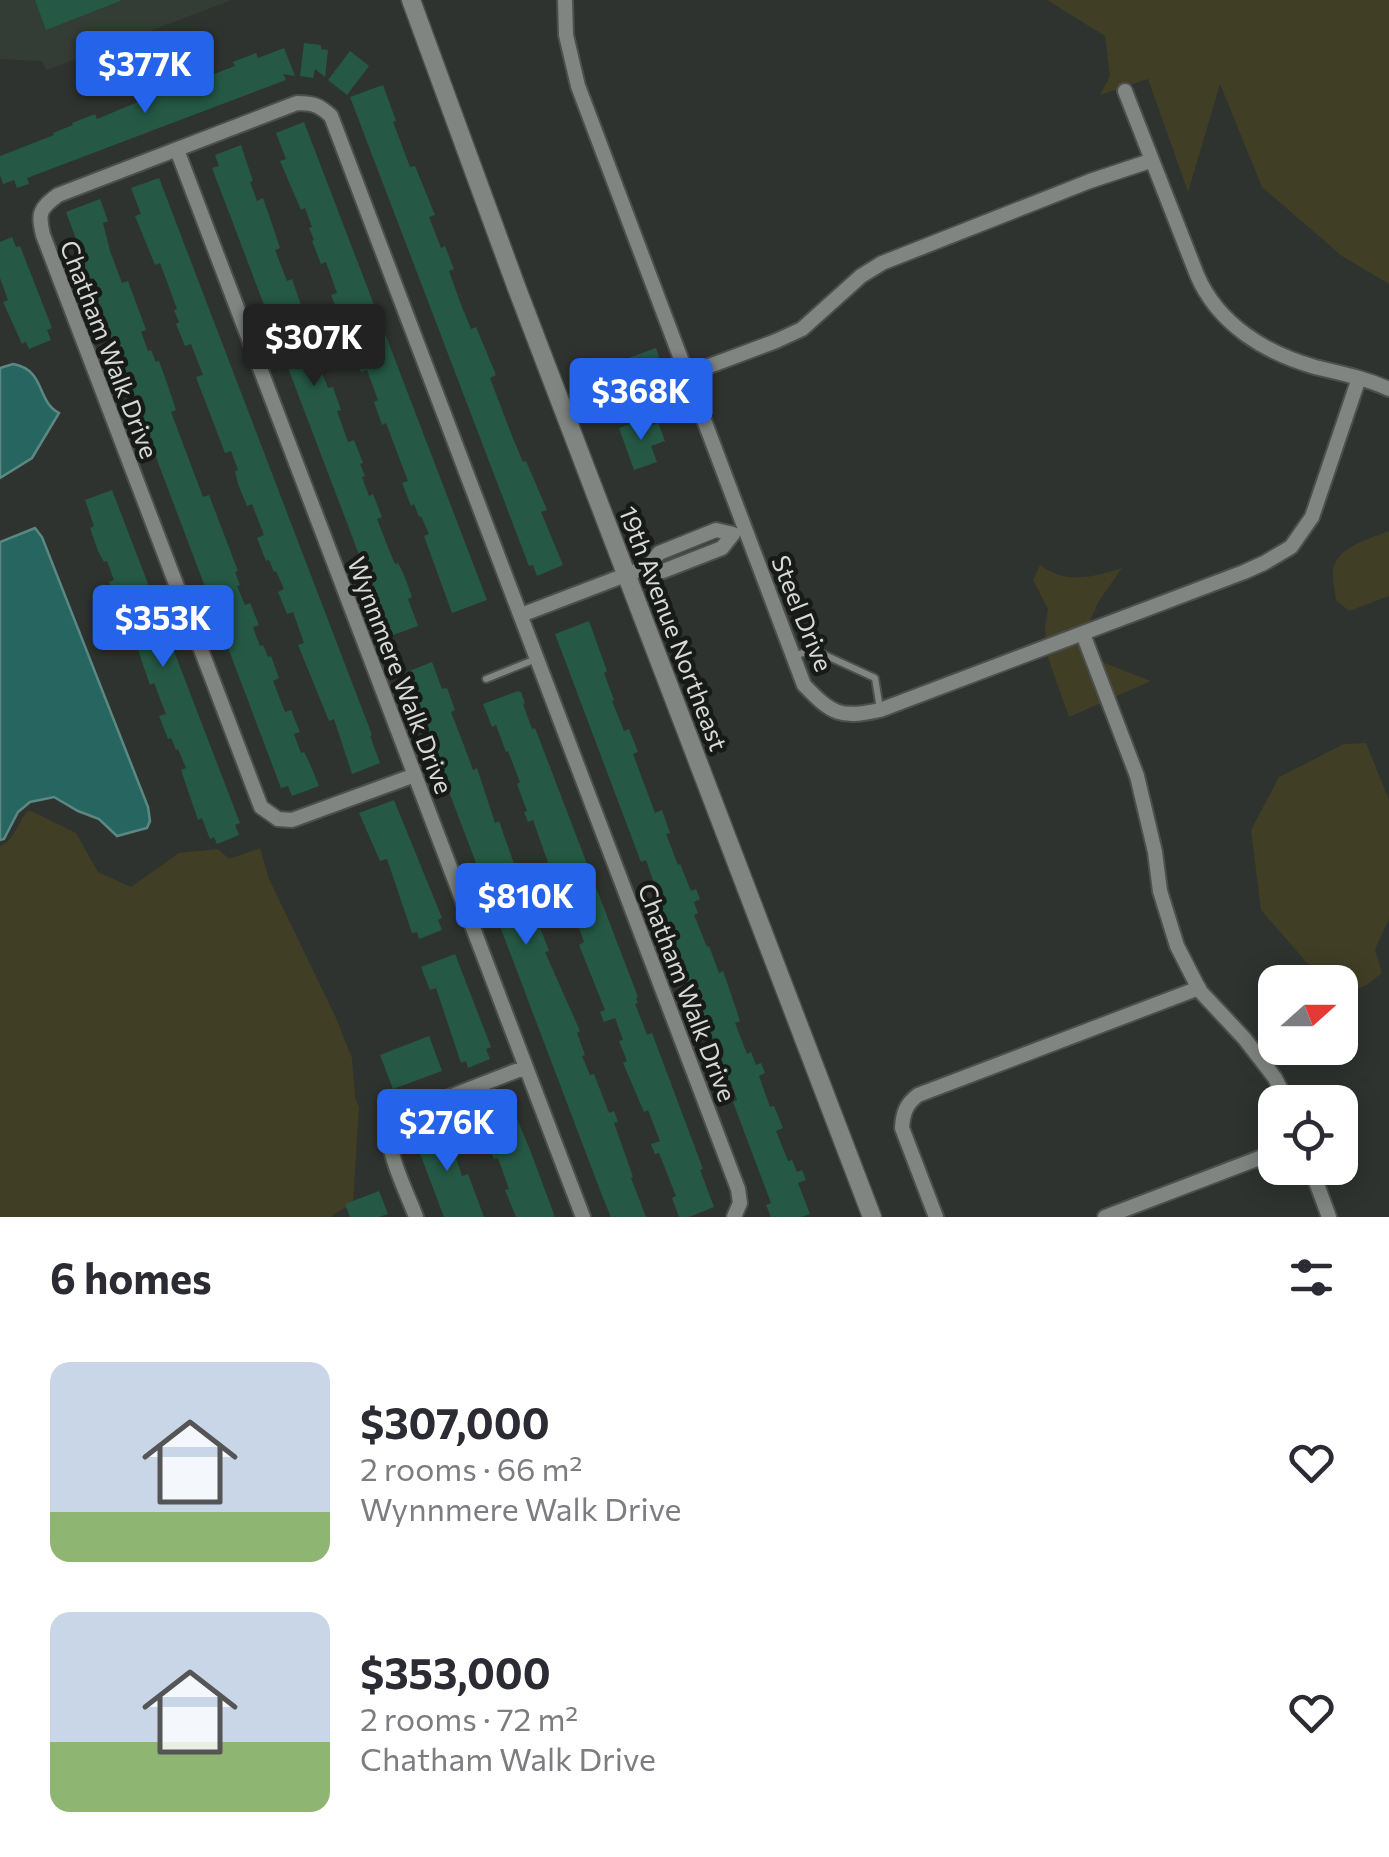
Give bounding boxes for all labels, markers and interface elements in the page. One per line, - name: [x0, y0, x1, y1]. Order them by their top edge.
- pin: $377K: [75, 31, 215, 116]
- text: $377K: [98, 43, 192, 83]
- street label: Chatham Walk Drive: [55, 236, 165, 462]
- pin: $307K: [244, 304, 384, 389]
- text: $307K: [265, 316, 363, 356]
- pin: $368K: [571, 358, 711, 443]
- text: $368K: [592, 370, 690, 410]
- street label: 19th Avenue Northeast: [613, 501, 735, 755]
- street label: Steel Drive: [766, 551, 840, 675]
- street label: Wynnmere Walk Drive: [342, 552, 460, 798]
- pin: $353K: [93, 585, 233, 670]
- text: $353K: [115, 597, 211, 637]
- pin: $810K: [456, 863, 596, 948]
- text: $810K: [478, 875, 574, 915]
- street label: Chatham Walk Drive: [633, 879, 743, 1105]
- north arrow: [1258, 965, 1358, 1065]
- map controls: [1258, 965, 1358, 1185]
- button: locate: [1258, 1085, 1358, 1185]
- pin: $276K: [377, 1089, 517, 1174]
- text: $276K: [399, 1101, 495, 1141]
- icon: filters: [1284, 1250, 1339, 1305]
- text: 6 homes: [50, 1251, 212, 1303]
- text: $307,000: [360, 1396, 550, 1448]
- icon: home: [130, 1402, 250, 1522]
- icon: heart: [1284, 1435, 1339, 1490]
- text: 2 rooms · 66 m²: [360, 1448, 582, 1488]
- text: Wynnmere Walk Drive: [360, 1488, 681, 1528]
- text: $353,000: [360, 1646, 551, 1698]
- icon: home: [130, 1652, 250, 1772]
- icon: heart: [1284, 1685, 1339, 1740]
- text: 2 rooms · 72 m²: [360, 1698, 578, 1738]
- text: Chatham Walk Drive: [360, 1738, 656, 1778]

